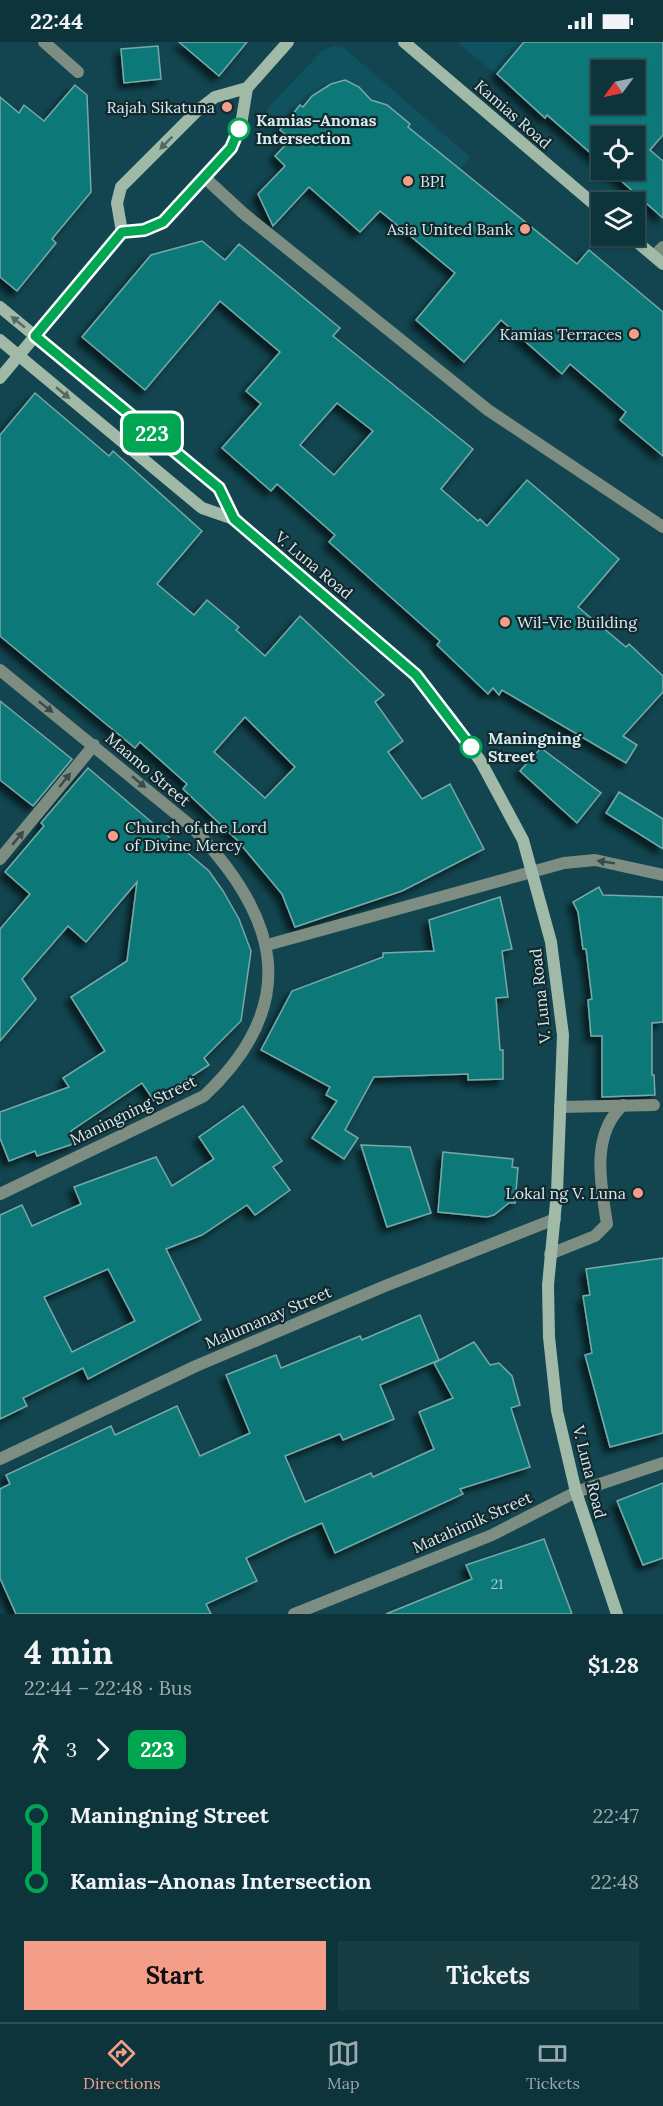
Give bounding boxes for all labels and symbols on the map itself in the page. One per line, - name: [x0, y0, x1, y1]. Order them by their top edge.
- north arrow: [591, 60, 645, 114]
- street label: Kamias Road: [471, 75, 556, 153]
- place label: Rajah Sikatuna: [107, 97, 215, 117]
- marker: Rajah Sikatuna: [220, 100, 234, 114]
- place label: Kamias–Anonas Intersection: [256, 110, 377, 148]
- marker: Kamias–Anonas Intersection: [228, 118, 250, 140]
- one-way arrow: [159, 135, 173, 149]
- place label: BPI: [420, 171, 445, 191]
- marker: BPI: [401, 174, 415, 188]
- place label: Asia United Bank: [386, 219, 513, 239]
- marker: Asia United Bank: [518, 222, 532, 236]
- one-way arrow: [10, 316, 25, 328]
- place label: Kamias Terraces: [500, 324, 622, 344]
- marker: Kamias Terraces: [627, 327, 641, 341]
- one-way arrow: [56, 387, 71, 399]
- line badge: 223: [118, 414, 186, 452]
- street label: V. Luna Road: [270, 526, 357, 603]
- place label: Wil-Vic Building: [517, 612, 638, 632]
- marker: Wil-Vic Building: [498, 615, 512, 629]
- one-way arrow: [38, 700, 54, 713]
- street label: Maamo Street: [102, 728, 195, 811]
- place label: Maningning Street: [488, 728, 582, 766]
- marker: Maningning Street: [460, 736, 482, 758]
- one-way arrow: [59, 773, 71, 788]
- one-way arrow: [131, 776, 147, 789]
- place label: Church of the Lord of Divine Mercy: [125, 817, 267, 855]
- marker: Church of the Lord of Divine Mercy: [106, 829, 120, 843]
- one-way arrow: [11, 831, 24, 846]
- one-way arrow: [596, 857, 615, 866]
- street label: V. Luna Road: [525, 947, 555, 1045]
- street label: Maningning Street: [67, 1070, 200, 1149]
- place label: Lokal ng V. Luna: [505, 1183, 626, 1203]
- marker: Lokal ng V. Luna: [631, 1186, 645, 1200]
- street label: Malumanay Street: [202, 1281, 335, 1353]
- street label: V. Luna Road: [569, 1422, 611, 1521]
- street label: Matahimik Street: [409, 1486, 535, 1557]
- house number: 21: [491, 1575, 503, 1593]

